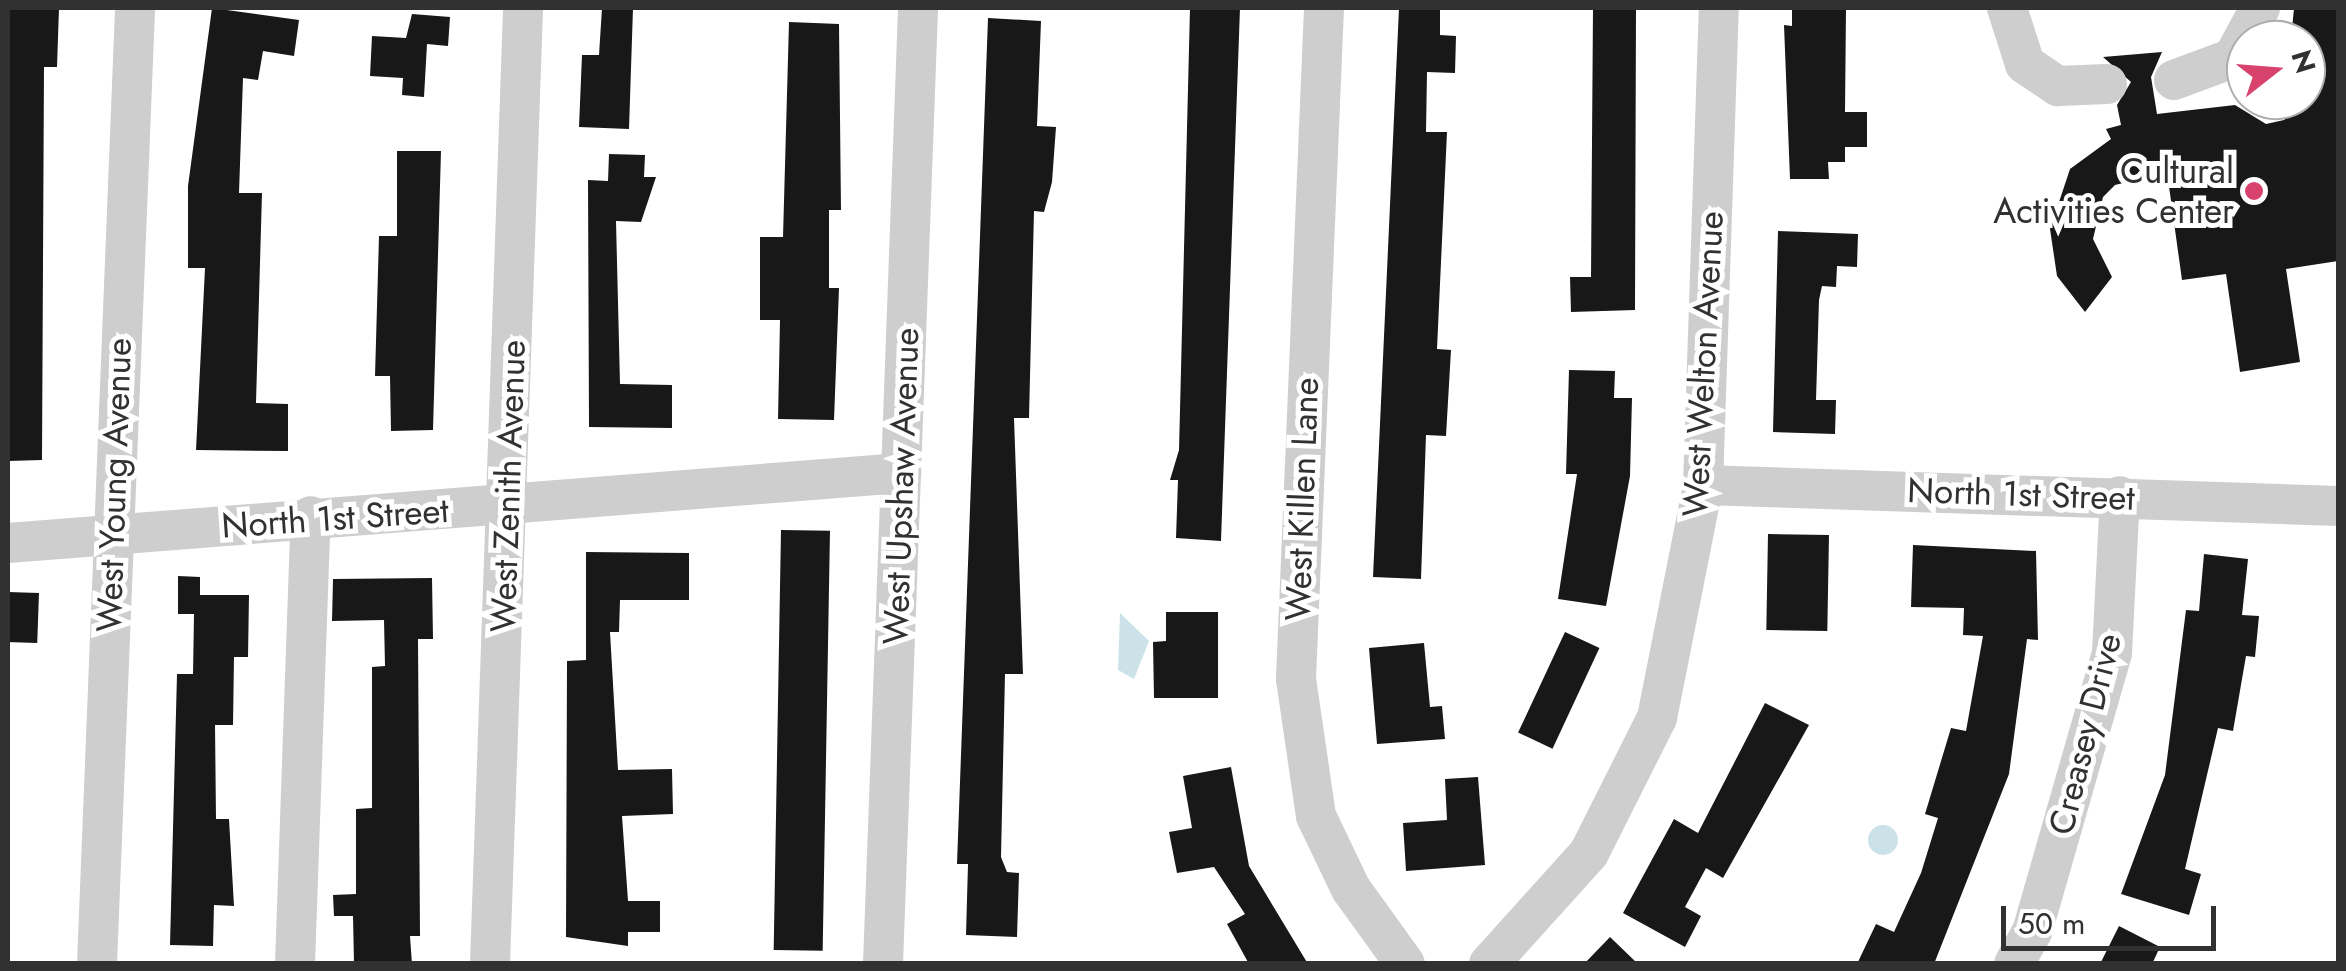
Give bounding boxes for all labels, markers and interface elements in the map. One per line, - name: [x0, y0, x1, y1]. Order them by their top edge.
- north arrow: [2226, 20, 2326, 120]
- text: N: [2280, 45, 2326, 78]
- place label: Cultural Activities Center: [1993, 150, 2234, 232]
- marker: Cultural Activities Center: [2243, 180, 2265, 202]
- street label: West Welton Avenue: [1674, 210, 1732, 518]
- street label: West Upshaw Avenue: [874, 327, 928, 645]
- street label: West Young Avenue: [88, 337, 140, 633]
- street label: West Zenith Avenue: [482, 339, 534, 633]
- street label: West Killen Lane: [1277, 376, 1327, 622]
- street label: North 1st Street: [1906, 469, 2136, 519]
- street label: North 1st Street: [220, 489, 450, 547]
- street label: Creasey Drive: [2040, 629, 2130, 839]
- scale bar: [2006, 886, 2221, 948]
- text: 50 m: [2018, 902, 2085, 945]

